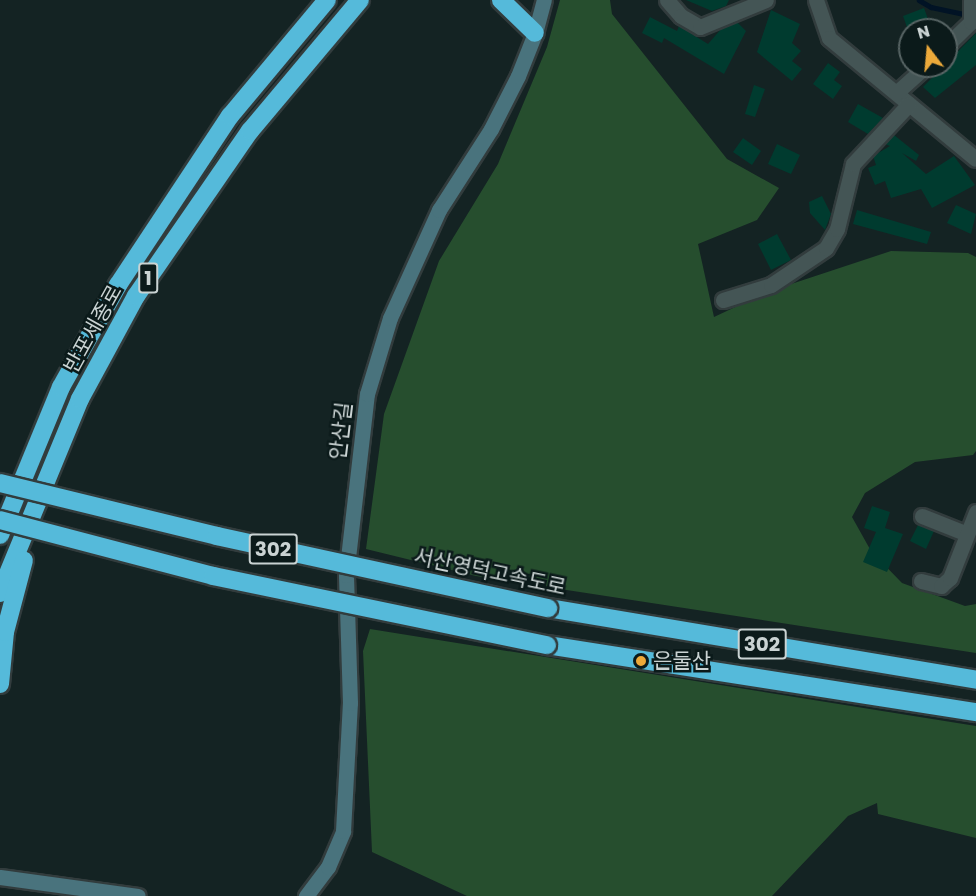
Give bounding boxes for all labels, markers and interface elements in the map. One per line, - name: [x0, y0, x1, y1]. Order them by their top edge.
- north arrow: [898, 18, 958, 78]
- text: N: [914, 19, 932, 45]
- road number: 1: [138, 261, 158, 295]
- street label: 반포세종로: [59, 281, 127, 377]
- street label: 안산길: [325, 401, 357, 461]
- road number: 302: [248, 532, 298, 566]
- street label: 서산영덕고속도로: [412, 544, 568, 600]
- road number: 302: [736, 627, 788, 661]
- place label: 은둘산: [653, 648, 711, 674]
- marker: 은둘산: [634, 654, 648, 668]

